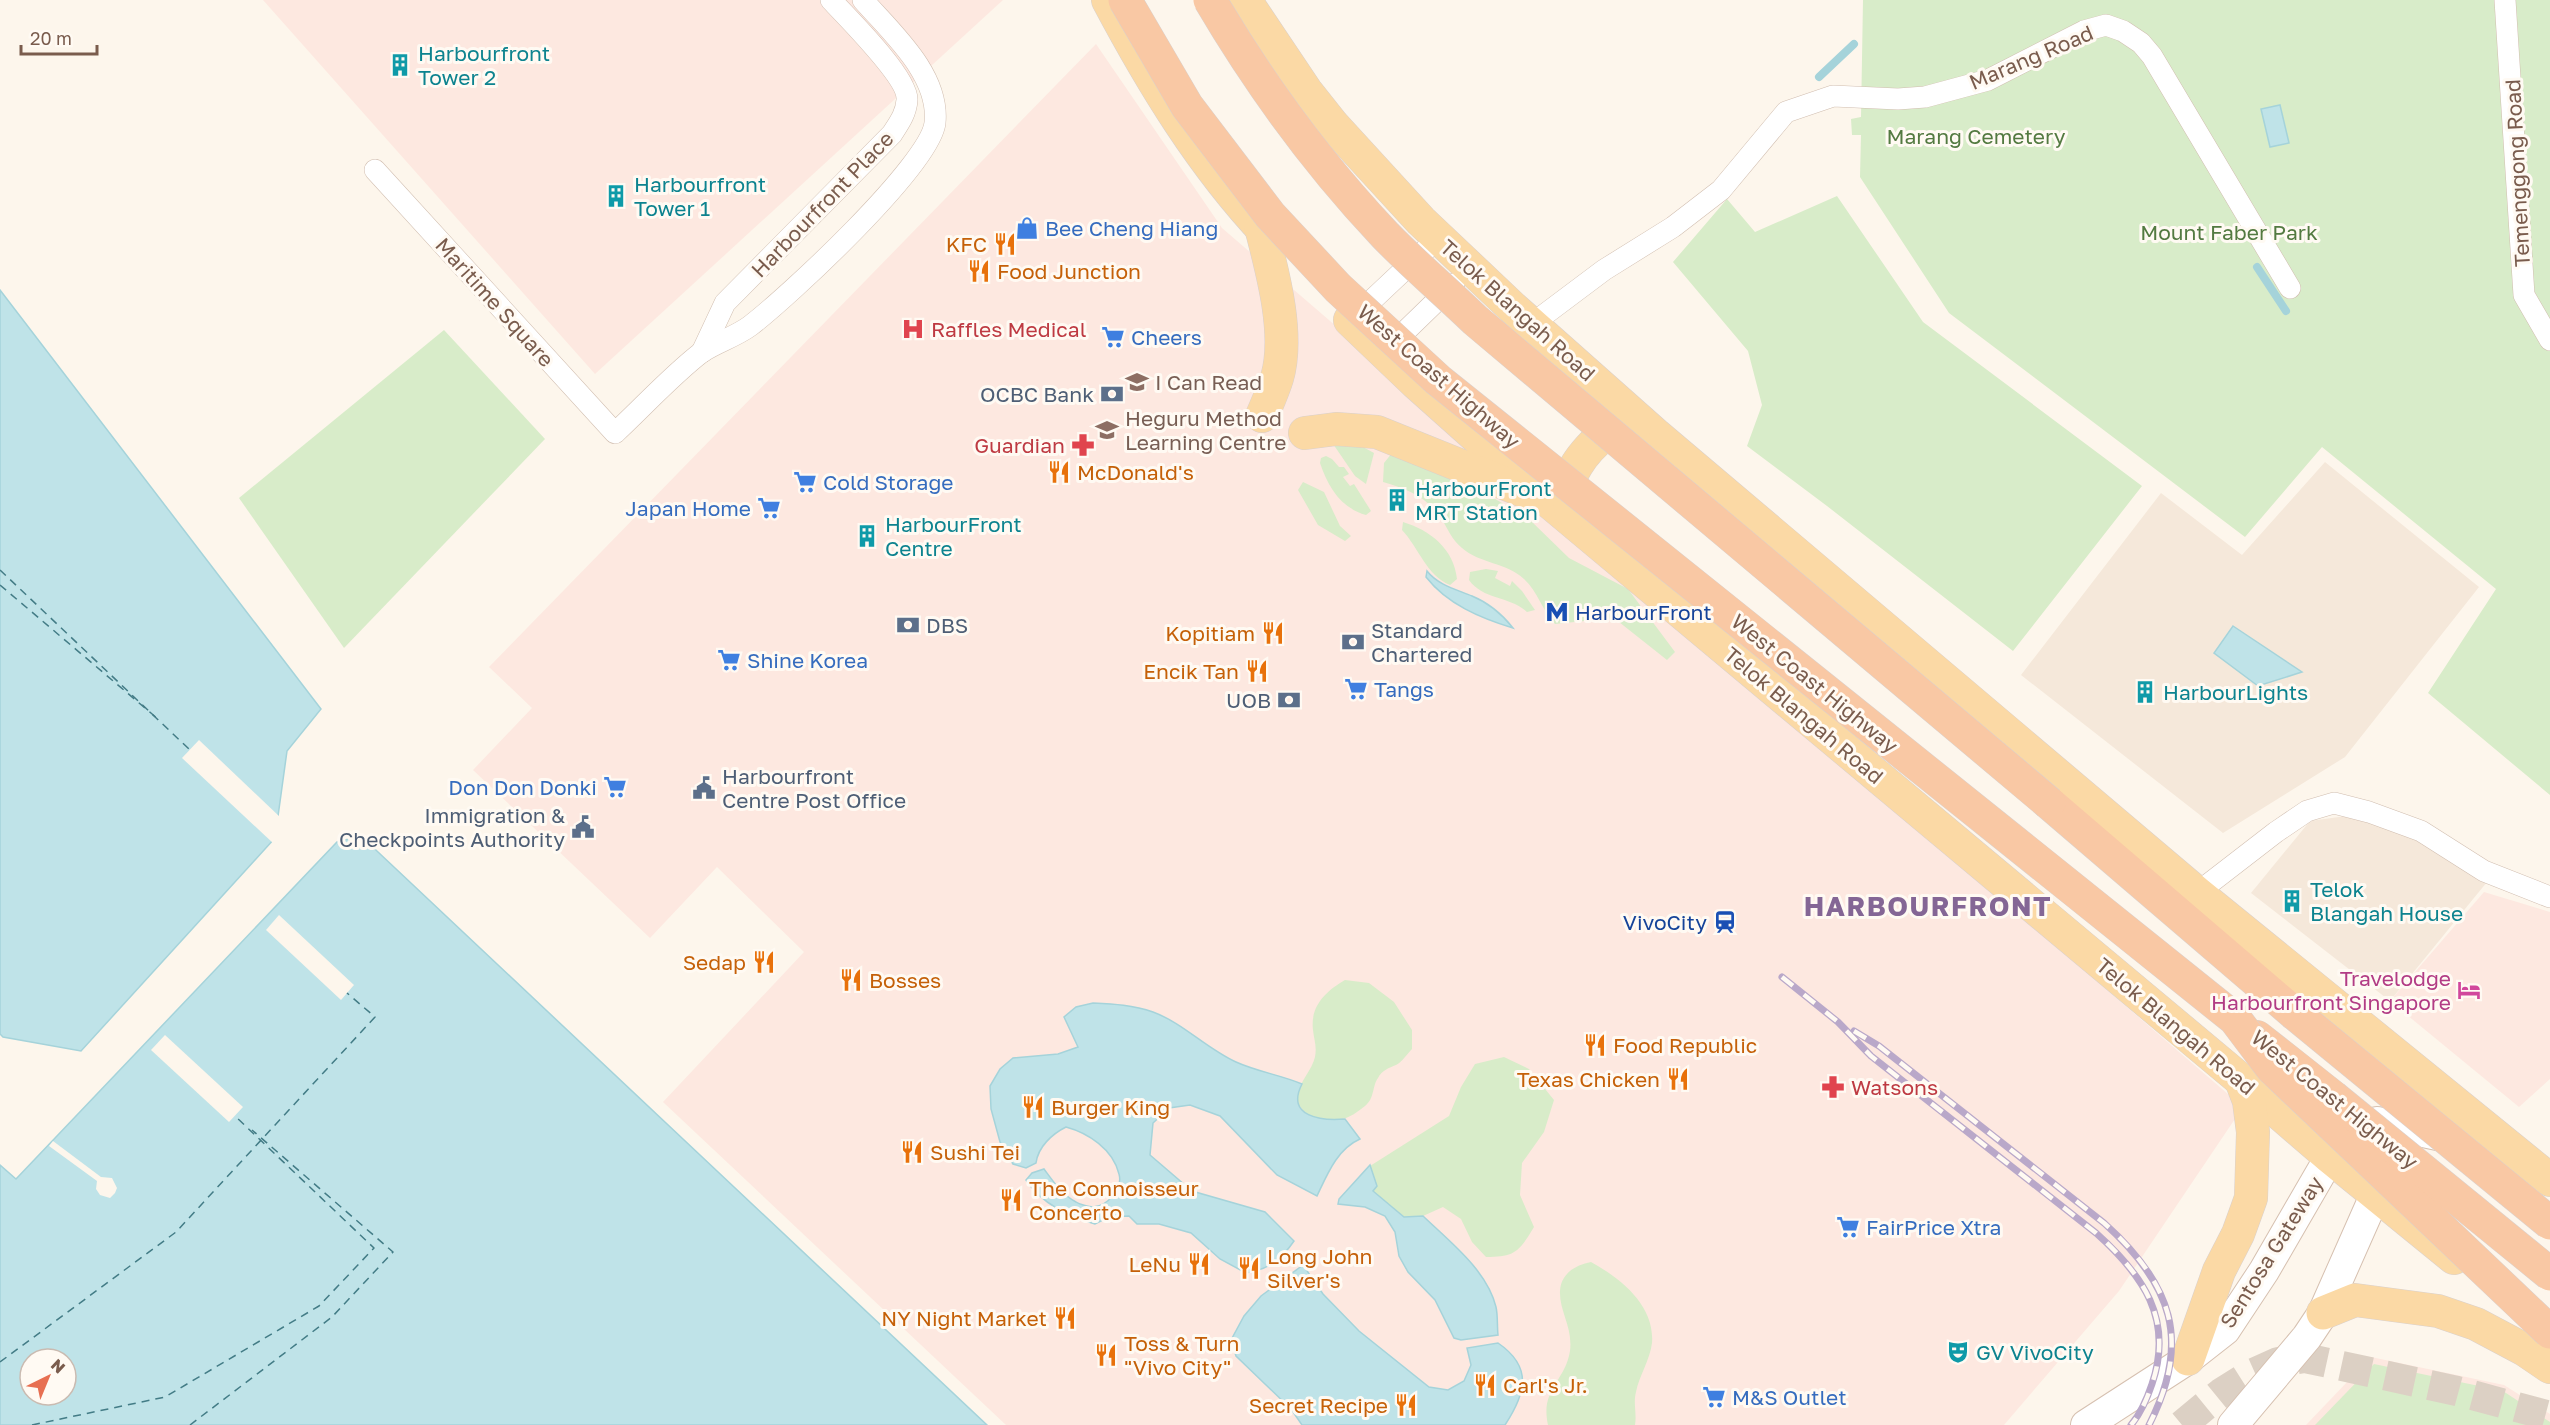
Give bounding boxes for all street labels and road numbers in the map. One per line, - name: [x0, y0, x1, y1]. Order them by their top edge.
- street label: Marang Road: [1965, 19, 2097, 95]
- street label: Temenggong Road: [2499, 78, 2535, 268]
- street label: Harbourfront Place: [745, 125, 899, 283]
- street label: Maritime Square: [430, 232, 560, 372]
- street label: Telok Blangah Road: [1435, 234, 1601, 386]
- street label: West Coast Highway: [1352, 298, 1526, 454]
- street label: West Coast Highway: [1726, 608, 1904, 758]
- street label: Telok Blangah Road: [1719, 641, 1889, 789]
- street label: Telok Blangah Road: [2091, 952, 2261, 1100]
- street label: West Coast Highway: [2246, 1024, 2424, 1174]
- street label: Sentosa Gateway: [2214, 1171, 2328, 1333]

